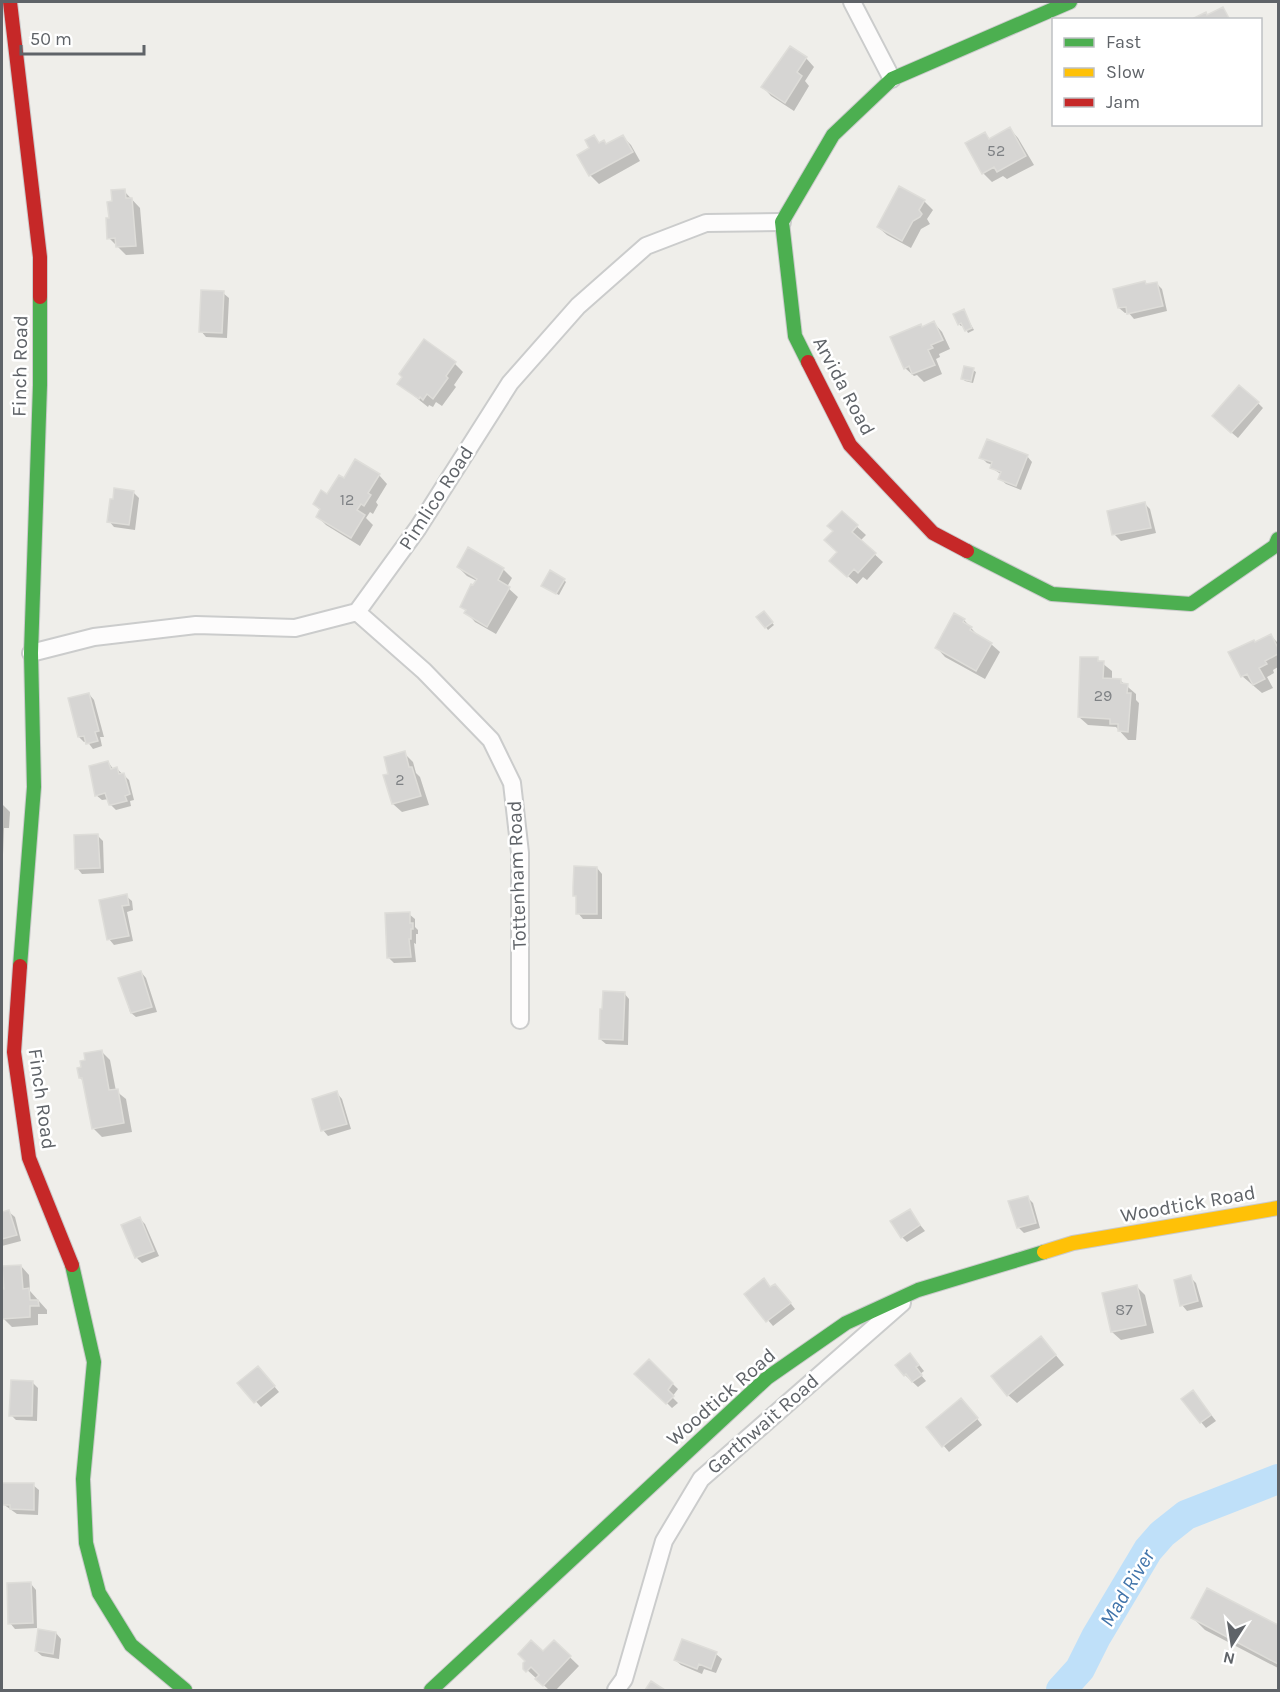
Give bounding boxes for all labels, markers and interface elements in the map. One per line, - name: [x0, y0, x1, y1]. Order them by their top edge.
- scale bar: [21, 18, 144, 56]
- legend: [1052, 18, 1262, 126]
- text: 50 m: [30, 28, 72, 50]
- text: Fast: [1106, 31, 1141, 53]
- text: Slow: [1106, 61, 1145, 83]
- text: Jam: [1106, 91, 1140, 113]
- house number: 52: [987, 141, 1005, 160]
- street label: Finch Road: [8, 315, 32, 417]
- street label: Arvida Road: [808, 333, 880, 439]
- street label: Pimlico Road: [394, 442, 478, 554]
- house number: 12: [340, 490, 354, 509]
- house number: 29: [1094, 686, 1112, 705]
- house number: 2: [395, 770, 405, 789]
- street label: Tottenham Road: [503, 800, 531, 950]
- street label: Finch Road: [24, 1047, 60, 1151]
- street label: Woodtick Road: [1119, 1181, 1257, 1227]
- house number: 87: [1115, 1300, 1133, 1319]
- street label: Woodtick Road: [662, 1343, 780, 1451]
- street label: Garthwait Road: [702, 1369, 824, 1479]
- water label: Mad River: [1095, 1544, 1160, 1631]
- north arrow: [1202, 1614, 1262, 1674]
- text: N: [1221, 1648, 1237, 1669]

